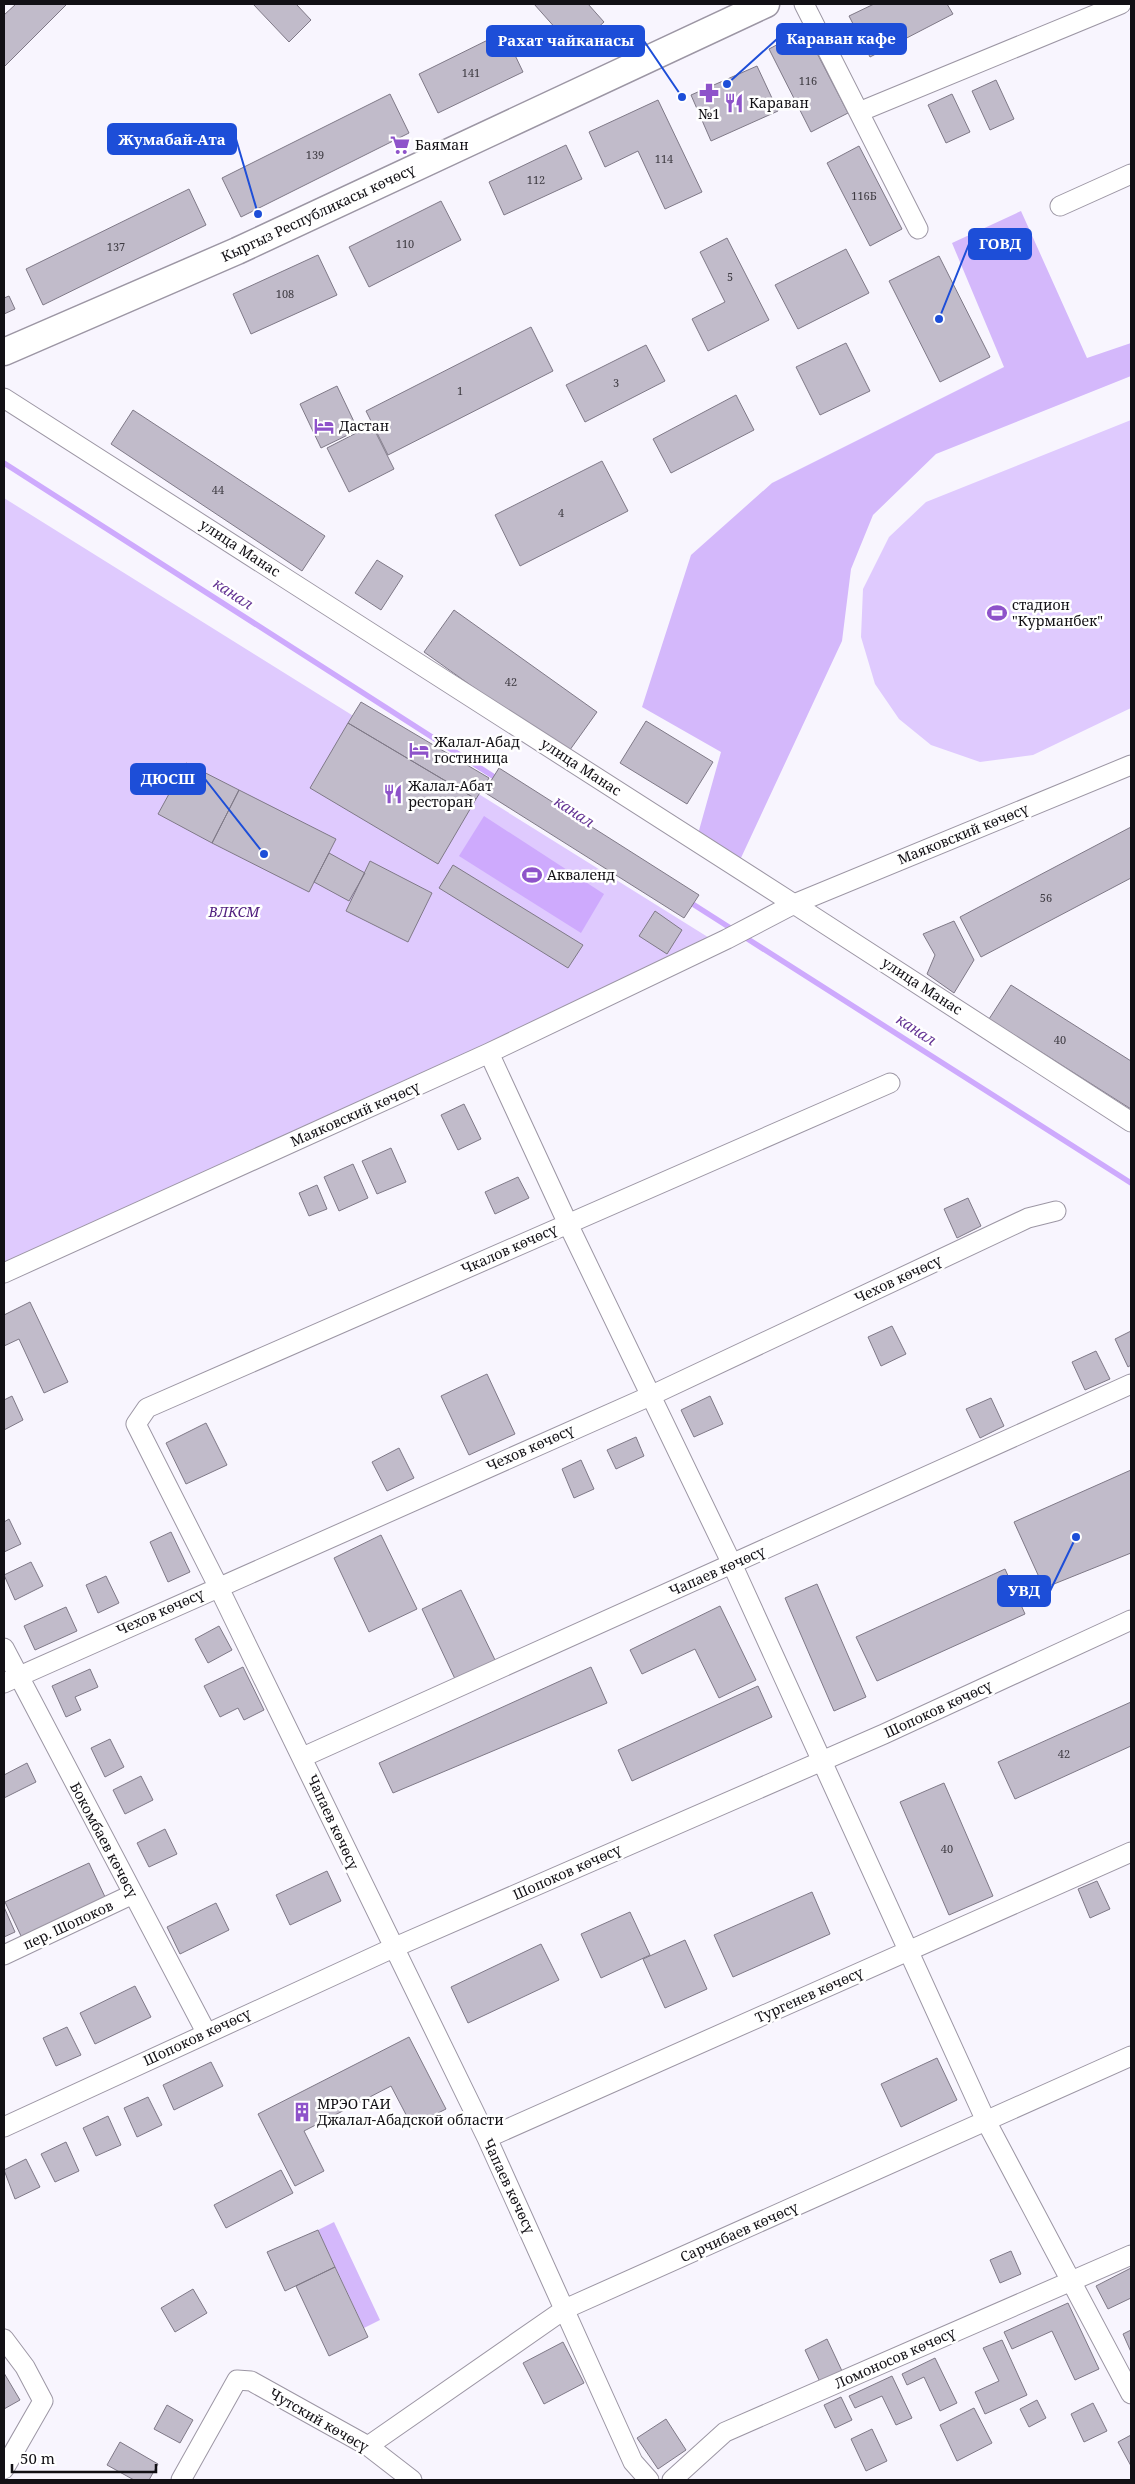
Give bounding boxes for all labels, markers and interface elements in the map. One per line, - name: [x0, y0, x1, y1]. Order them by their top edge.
- callout: Караван кафе: [777, 24, 906, 54]
- callout: Рахат чайканасы: [487, 26, 644, 56]
- text: Караван кафе: [786, 28, 896, 48]
- text: Рахат чайканасы: [498, 30, 634, 50]
- house number: 141: [462, 65, 480, 80]
- house number: 116: [799, 73, 817, 88]
- pharmacy icon: №1: [698, 82, 720, 104]
- restaurant icon: Караван: [723, 92, 745, 114]
- place label: Караван: [749, 93, 809, 112]
- place label: №1: [698, 104, 720, 123]
- callout: Жумабай-Ата: [108, 124, 236, 154]
- text: Жумабай-Ата: [118, 129, 226, 149]
- supermarket icon: Баяман: [389, 134, 411, 156]
- place label: Баяман: [415, 135, 469, 154]
- house number: 139: [306, 147, 324, 162]
- house number: 114: [655, 151, 673, 166]
- street label: Кыргыз Республикасы көчөсү: [218, 159, 418, 266]
- house number: 112: [527, 172, 545, 187]
- house number: 116Б: [851, 188, 877, 203]
- callout: ГОВД: [969, 229, 1031, 259]
- text: ГОВД: [979, 233, 1021, 253]
- house number: 110: [396, 236, 414, 251]
- house number: 137: [107, 239, 125, 254]
- house number: 5: [727, 269, 733, 284]
- house number: 108: [276, 286, 294, 301]
- house number: 3: [613, 375, 619, 390]
- house number: 1: [457, 383, 463, 398]
- hotel icon: Дастан: [313, 415, 335, 437]
- place label: Дастан: [339, 416, 389, 435]
- house number: 44: [212, 482, 224, 497]
- house number: 4: [558, 505, 564, 520]
- street label: улица Манас: [196, 514, 284, 581]
- water label: канал: [210, 573, 257, 614]
- place label: стадион "Курманбек": [1012, 595, 1103, 630]
- sports icon: стадион "Курманбек": [986, 602, 1008, 624]
- house number: 42: [505, 674, 517, 689]
- place label: Жалал-Абад гостиница: [433, 732, 520, 767]
- street label: улица Манас: [537, 733, 625, 800]
- hotel icon: Жалал-Абад гостиница: [408, 739, 430, 761]
- callout: ДЮСШ: [131, 764, 205, 794]
- text: ДЮСШ: [141, 768, 195, 788]
- place label: Жалал-Абат ресторан: [407, 776, 493, 811]
- restaurant icon: Жалал-Абат ресторан: [382, 783, 404, 805]
- water label: канал: [551, 791, 598, 832]
- street label: Маяковский көчөсү: [895, 798, 1032, 868]
- sports icon: Акваленд: [521, 864, 543, 886]
- place label: Акваленд: [547, 865, 615, 884]
- house number: 56: [1040, 890, 1052, 905]
- park label: ВЛКСМ: [208, 902, 261, 921]
- street label: улица Манас: [878, 952, 966, 1019]
- water label: канал: [893, 1009, 940, 1050]
- house number: 40: [1054, 1032, 1066, 1047]
- street label: Маяковский көчөсү: [287, 1076, 423, 1151]
- street label: Чкалов көчөсү: [458, 1219, 561, 1278]
- street label: Чехов көчөсү: [851, 1250, 945, 1307]
- street label: Чехов көчөсү: [483, 1419, 577, 1475]
- street label: Чапаев көчөсү: [666, 1541, 768, 1600]
- callout: УВД: [998, 1576, 1050, 1606]
- text: УВД: [1008, 1580, 1040, 1600]
- street label: Чехов көчөсү: [113, 1583, 207, 1639]
- street label: Шопоков көчөсү: [881, 1675, 995, 1742]
- house number: 42: [1058, 1746, 1070, 1761]
- street label: Чапаев көчөсү: [303, 1771, 364, 1873]
- street label: Бокомбаев көчөсү: [66, 1779, 143, 1902]
- street label: Шопоков көчөсү: [510, 1839, 625, 1904]
- house number: 40: [941, 1841, 953, 1856]
- street label: пер. Шопоков: [20, 1895, 116, 1954]
- street label: Тургенев көчөсү: [752, 1962, 867, 2027]
- street label: Шопоков көчөсү: [140, 2003, 254, 2070]
- place label: МРЭО ГАИ Джалал-Абадской области: [317, 2094, 504, 2129]
- building icon: МРЭО ГАИ Джалал-Абадской области: [291, 2101, 313, 2123]
- street label: Чапаев көчөсү: [479, 2135, 540, 2237]
- street label: Сарчибаев көчөсү: [677, 2197, 802, 2266]
- street label: Ломоносов көчөсү: [832, 2322, 959, 2393]
- street label: Чутский көчөсү: [266, 2383, 373, 2456]
- scale bar: [12, 2442, 156, 2474]
- text: 50 m: [20, 2448, 55, 2468]

